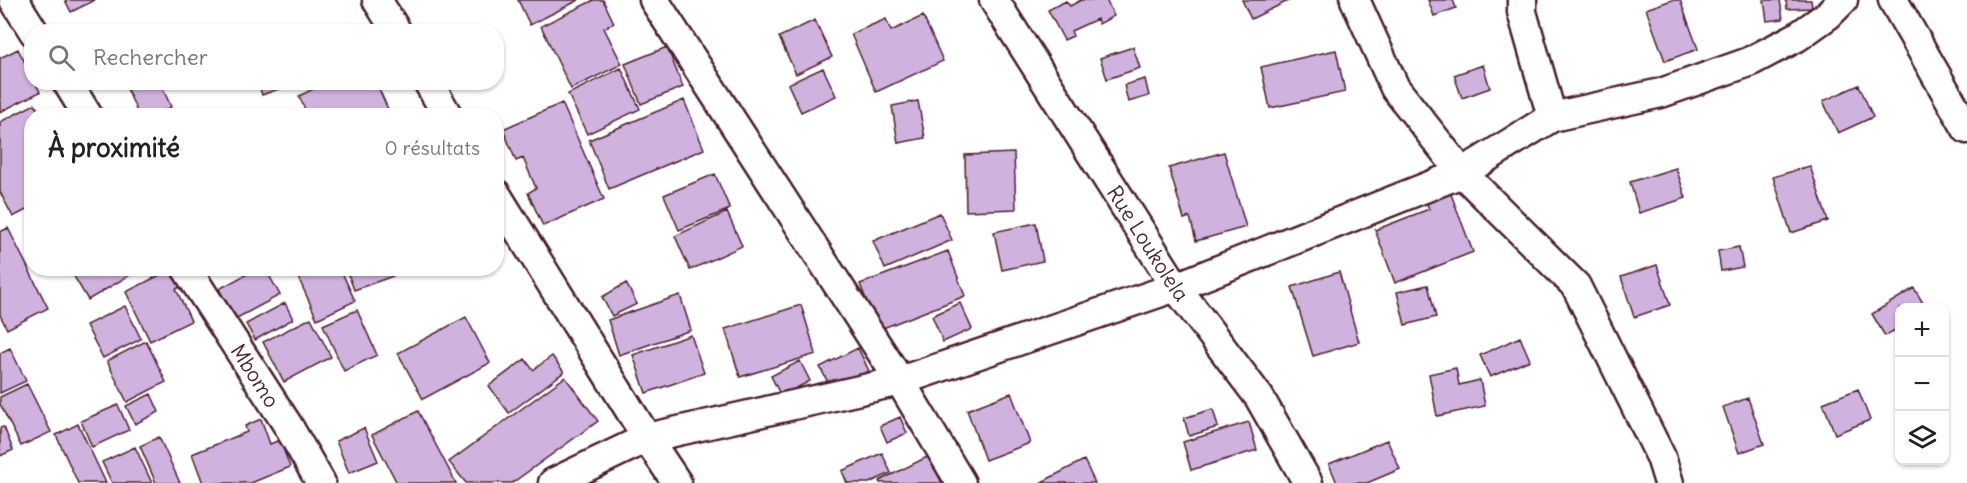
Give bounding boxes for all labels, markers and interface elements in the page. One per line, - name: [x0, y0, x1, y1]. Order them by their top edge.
- search box: [24, 24, 504, 90]
- icon: search: [45, 41, 78, 74]
- text: Rechercher: [93, 43, 208, 71]
- text: À proximité: [48, 131, 180, 164]
- text: 0 résultats: [384, 135, 480, 160]
- street label: Rue Loukolela: [1101, 180, 1195, 306]
- map controls: [1895, 303, 1949, 465]
- button: +: [1895, 303, 1949, 357]
- street label: Mbomo: [225, 338, 286, 412]
- button: −: [1895, 357, 1949, 411]
- button: layers: [1895, 411, 1949, 465]

